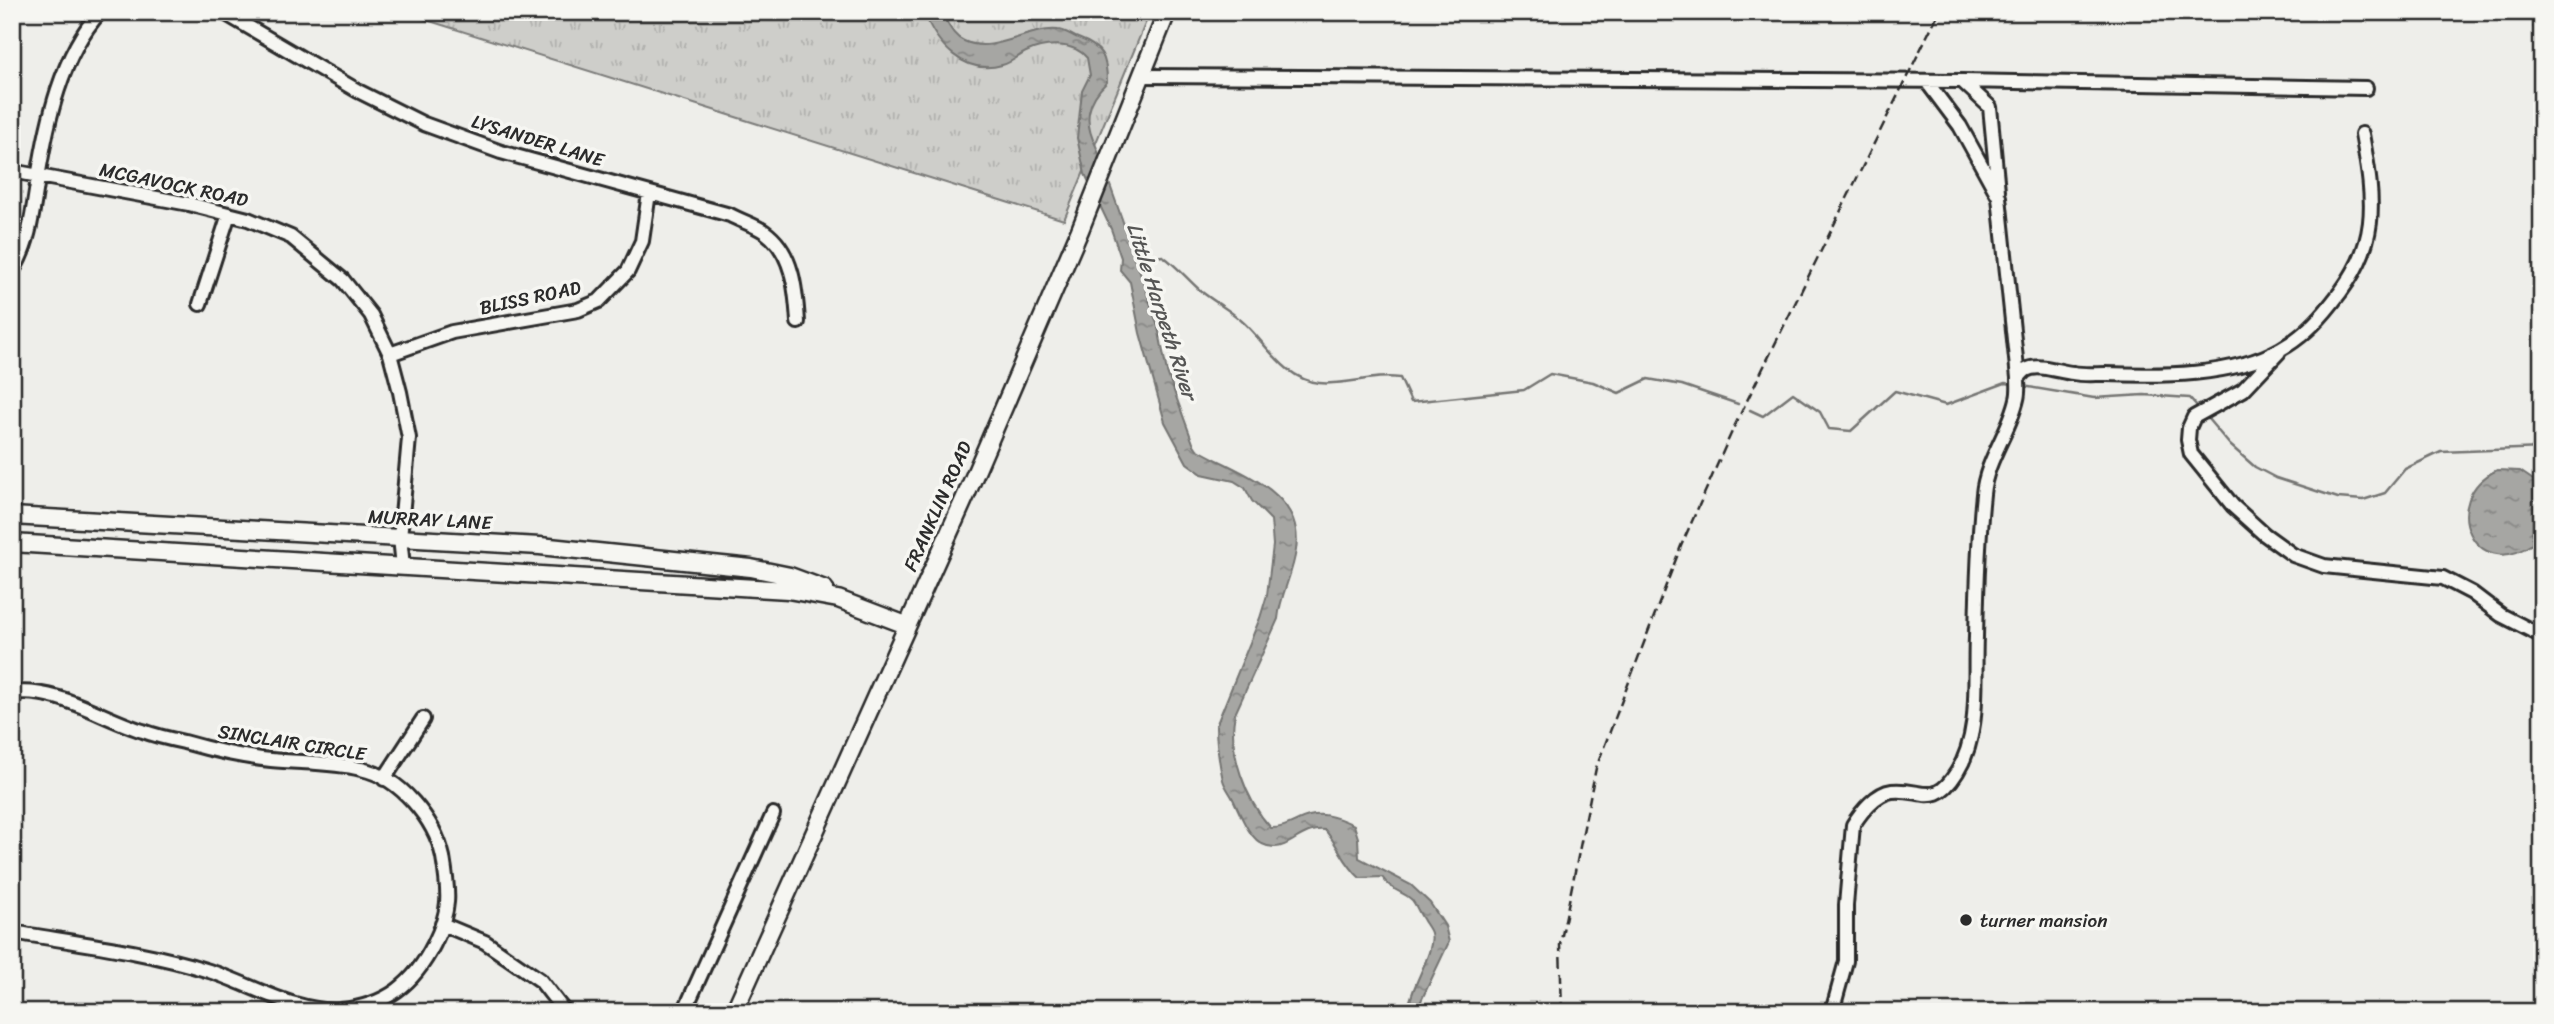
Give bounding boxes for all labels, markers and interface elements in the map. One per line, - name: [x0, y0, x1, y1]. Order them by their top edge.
- street label: LYSANDER LANE: [468, 105, 610, 177]
- street label: MCGAVOCK ROAD: [97, 153, 252, 216]
- water label: Little Harpeth River: [1116, 218, 1210, 408]
- street label: BLISS ROAD: [476, 271, 584, 324]
- street label: FRANKLIN ROAD: [894, 435, 981, 577]
- street label: MURRAY LANE: [367, 500, 494, 539]
- street label: SINCLAIR CIRCLE: [216, 715, 370, 771]
- place label: turner mansion: [1980, 904, 2107, 937]
- marker: turner mansion: [1958, 912, 1974, 928]

